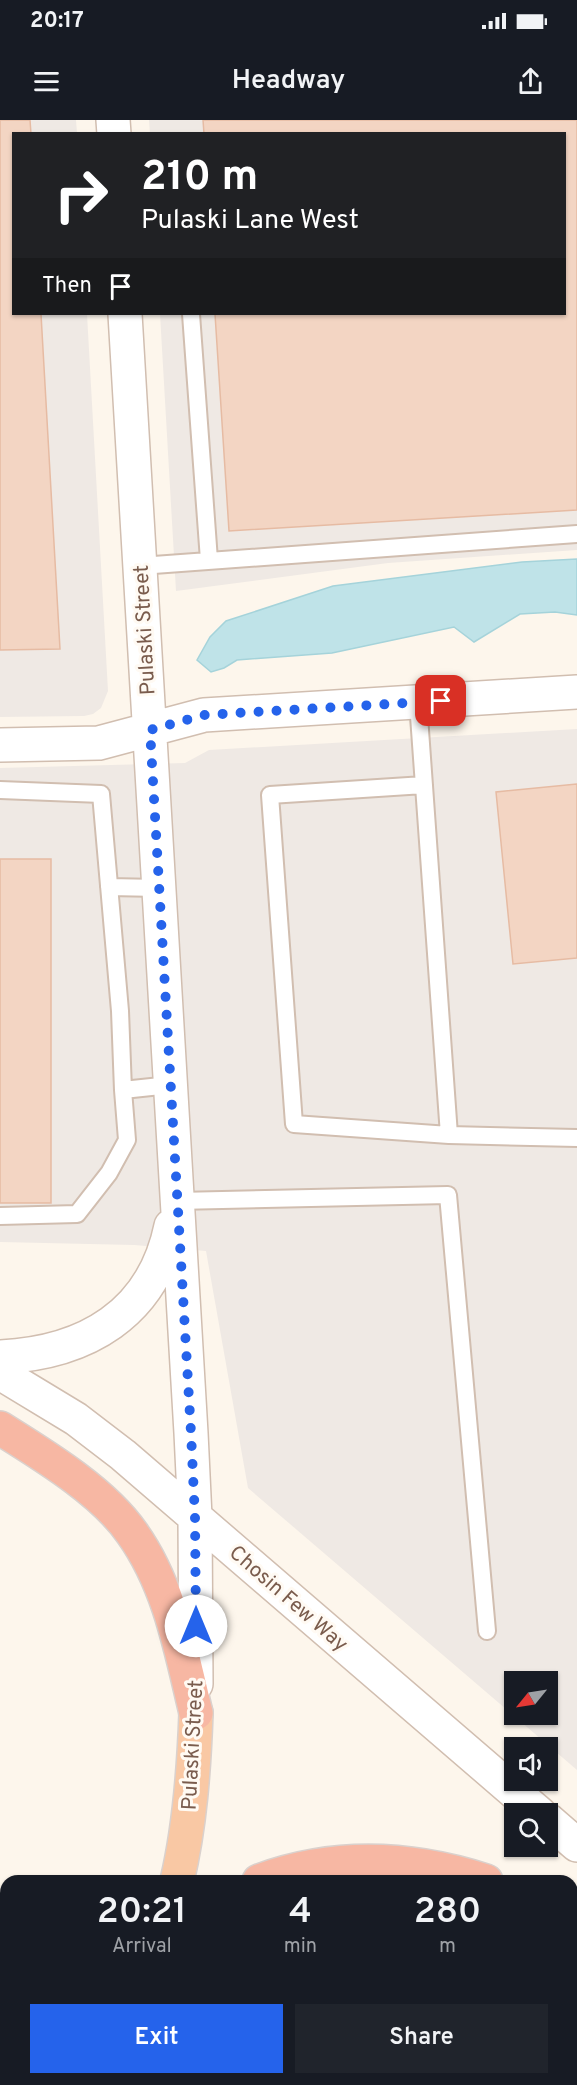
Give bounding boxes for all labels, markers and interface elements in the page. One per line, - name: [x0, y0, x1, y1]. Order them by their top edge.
- text: 20:17: [30, 8, 84, 35]
- text: Headway: [232, 64, 345, 98]
- icon: menu: [30, 65, 63, 98]
- icon: share: [514, 65, 547, 98]
- text: 210 m: [141, 152, 258, 205]
- icon: right: [42, 156, 120, 234]
- text: Pulaski Lane West: [141, 204, 359, 238]
- icon: arrive: [104, 270, 137, 303]
- text: Then: [42, 273, 92, 300]
- street label: Pulaski Street: [129, 564, 162, 696]
- pin: [415, 675, 466, 726]
- icon: arrive: [424, 684, 457, 717]
- street label: Chosin Few Way: [223, 1540, 353, 1658]
- position arrow: [164, 1594, 228, 1658]
- north arrow: [504, 1671, 558, 1725]
- map controls: [504, 1671, 558, 1857]
- street label: Pulaski Street: [177, 1679, 210, 1811]
- button: sound: [504, 1737, 558, 1791]
- button: search: [504, 1803, 558, 1857]
- text: 20:21: [97, 1890, 187, 1936]
- text: 4: [289, 1890, 312, 1936]
- text: 280: [414, 1890, 481, 1936]
- text: Arrival: [112, 1934, 172, 1960]
- text: min: [284, 1934, 317, 1960]
- text: m: [439, 1934, 456, 1960]
- button: Exit: [30, 2004, 283, 2073]
- button: Share: [295, 2004, 548, 2073]

